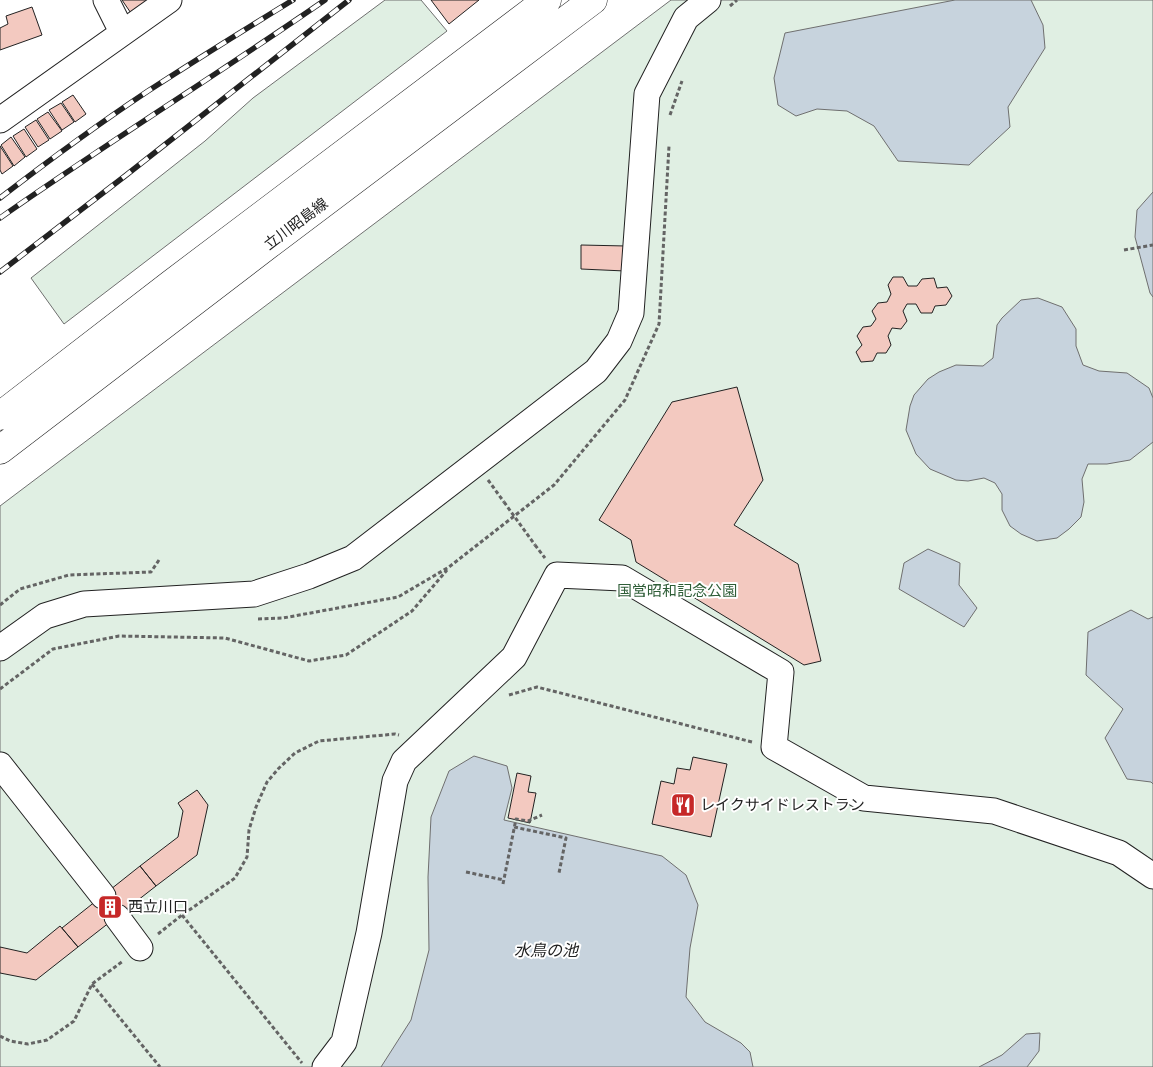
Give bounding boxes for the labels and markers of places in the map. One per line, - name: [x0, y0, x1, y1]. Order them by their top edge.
- restaurant icon: レイクサイドレストラン: [670, 792, 696, 818]
- place label: レイクサイドレストラン: [700, 795, 865, 814]
- building icon: 西立川口: [97, 894, 123, 920]
- place label: 西立川口: [128, 897, 188, 916]

